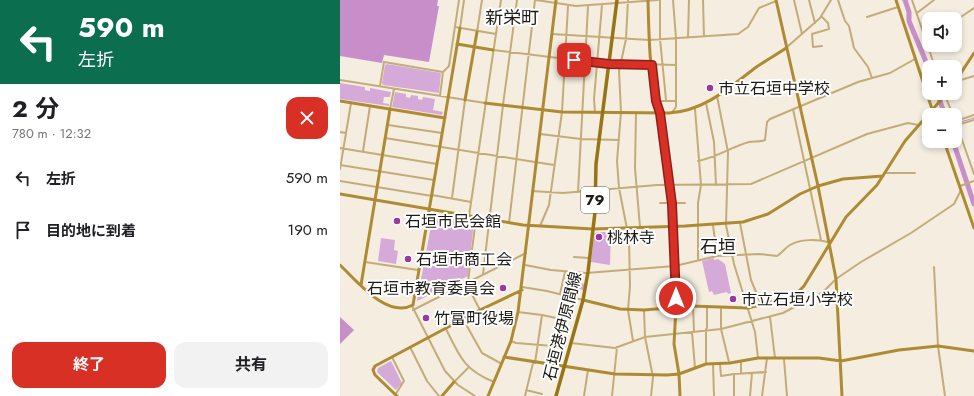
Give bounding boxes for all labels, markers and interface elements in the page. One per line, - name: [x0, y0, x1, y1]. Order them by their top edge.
- district label: 新栄町: [485, 5, 539, 31]
- text: 590 m: [78, 7, 165, 48]
- map controls: [922, 12, 962, 148]
- button: sound: [922, 12, 962, 52]
- icon: left: [12, 16, 64, 68]
- pin: [557, 43, 591, 77]
- text: 左折: [78, 47, 114, 73]
- icon: arrive: [563, 49, 585, 71]
- button: +: [922, 60, 962, 100]
- place label: 市立石垣中学校: [718, 77, 830, 100]
- marker: 市立石垣中学校: [705, 83, 715, 93]
- text: 2 分: [12, 91, 59, 126]
- button: close: [286, 97, 328, 139]
- button: −: [922, 108, 962, 148]
- text: 780 m · 12:32: [12, 124, 91, 143]
- icon: left: [12, 167, 34, 189]
- text: 590 m: [286, 167, 328, 189]
- text: 左折: [46, 168, 76, 190]
- road number: 79: [581, 187, 609, 213]
- place label: 石垣市民会館: [405, 210, 501, 233]
- marker: 石垣市民会館: [392, 216, 402, 226]
- icon: arrive: [12, 219, 34, 241]
- text: 190 m: [287, 219, 328, 241]
- text: 目的地に到着: [46, 220, 136, 242]
- place label: 桃林寺: [607, 226, 655, 249]
- marker: 桃林寺: [594, 232, 604, 242]
- district label: 石垣: [700, 234, 736, 260]
- place label: 石垣市商工会: [416, 248, 512, 271]
- marker: 石垣市商工会: [403, 254, 413, 264]
- street label: 石垣港伊原間線: [538, 269, 587, 383]
- place label: 石垣市教育委員会: [367, 277, 495, 300]
- position arrow: [655, 277, 697, 319]
- marker: 石垣市教育委員会: [498, 283, 508, 293]
- place label: 市立石垣小学校: [741, 288, 853, 311]
- marker: 市立石垣小学校: [728, 294, 738, 304]
- place label: 竹富町役場: [434, 307, 514, 330]
- marker: 竹富町役場: [421, 313, 431, 323]
- button: 終了: [12, 342, 166, 388]
- button: 共有: [174, 342, 328, 388]

